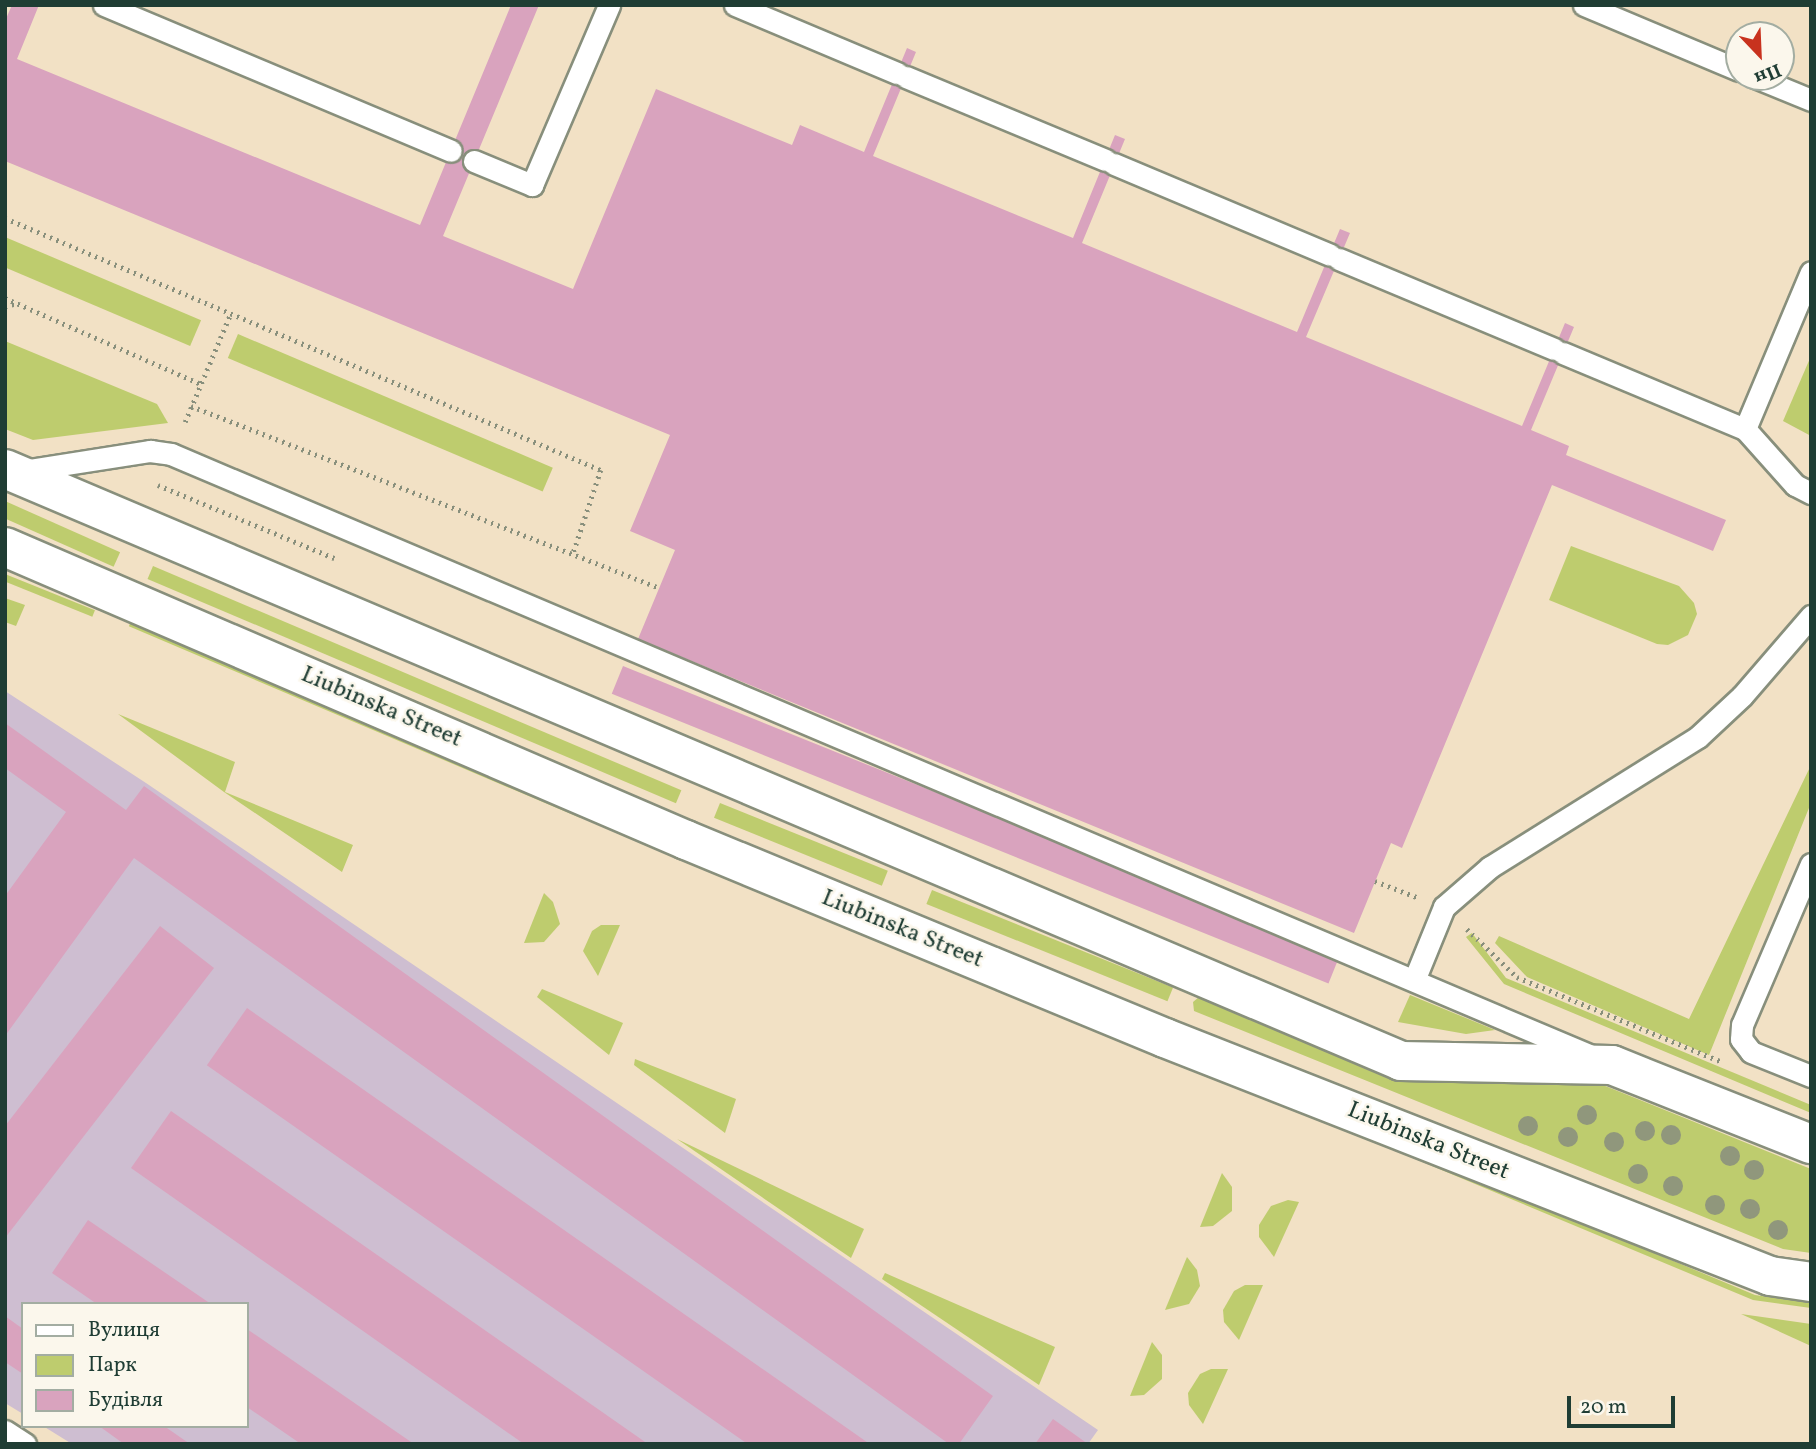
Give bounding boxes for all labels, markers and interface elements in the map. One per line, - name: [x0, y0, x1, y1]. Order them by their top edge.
- north arrow: [1725, 21, 1795, 91]
- text: Пн: [1750, 56, 1785, 91]
- street label: Liubinska Street: [296, 661, 466, 755]
- street label: Liubinska Street: [817, 884, 987, 976]
- street label: Liubinska Street: [1343, 1096, 1513, 1188]
- legend: [21, 1302, 248, 1428]
- text: Вулиця: [88, 1316, 160, 1345]
- text: Парк: [88, 1351, 137, 1380]
- scale bar: [1571, 1382, 1680, 1426]
- text: Будівля: [88, 1386, 163, 1415]
- text: 20 m: [1580, 1393, 1626, 1422]

